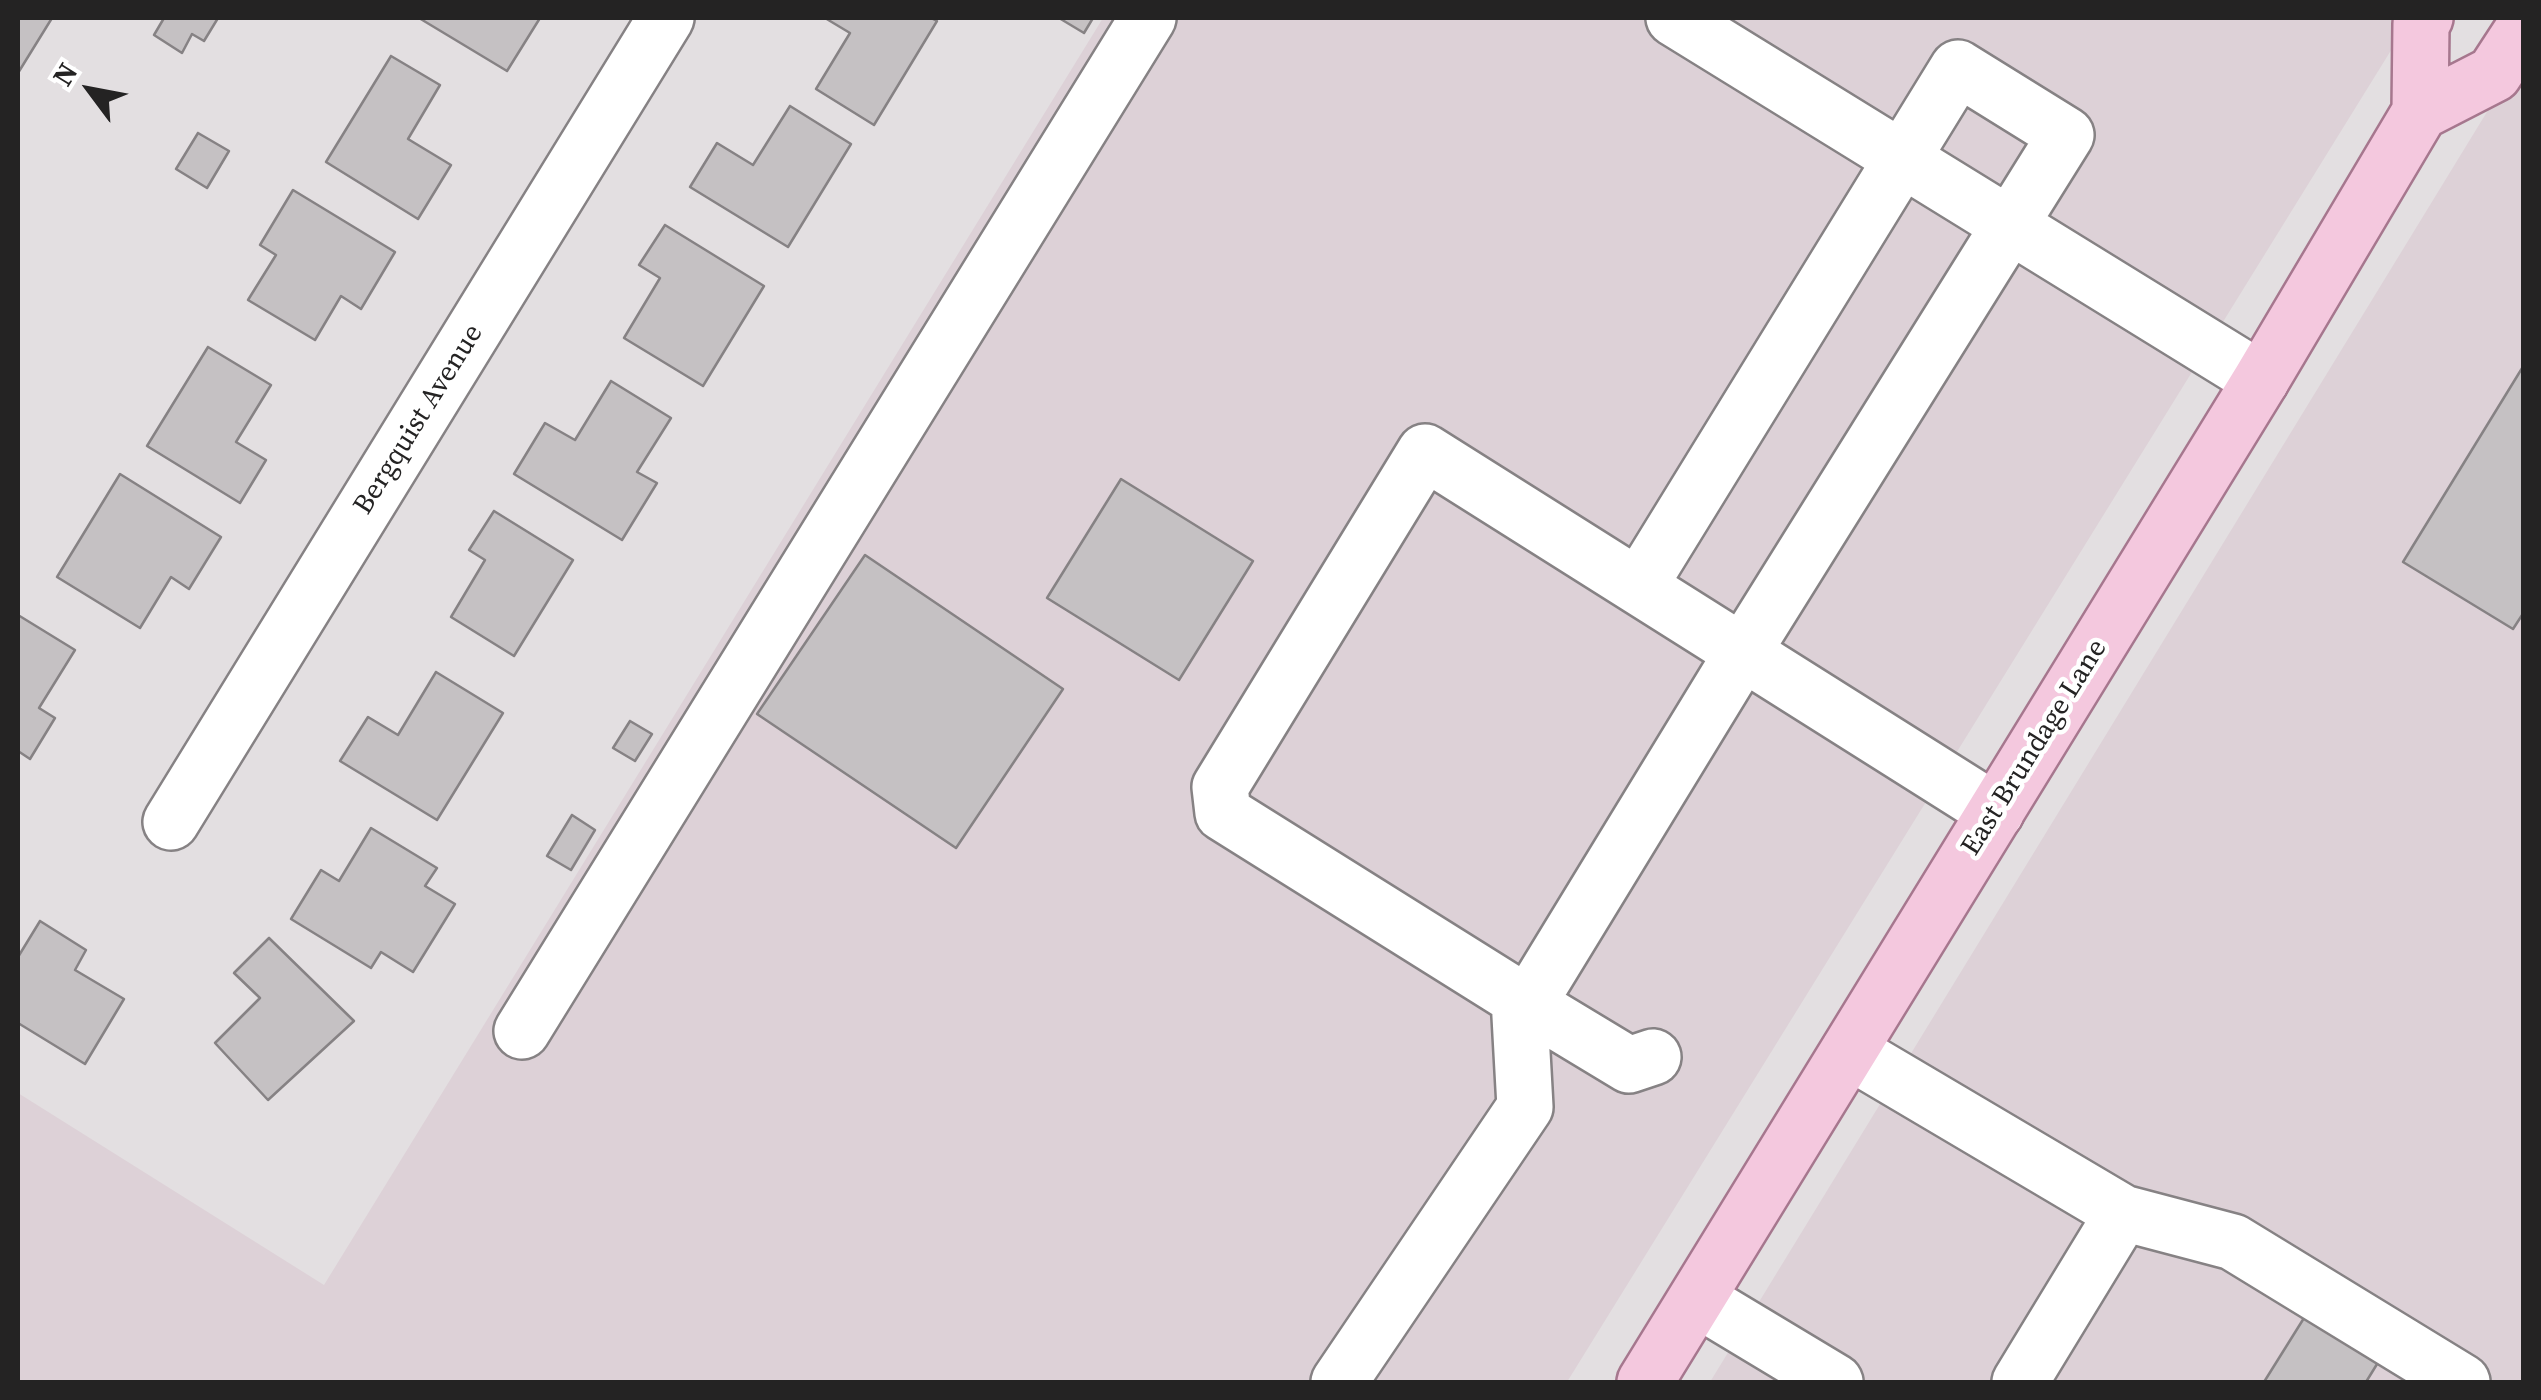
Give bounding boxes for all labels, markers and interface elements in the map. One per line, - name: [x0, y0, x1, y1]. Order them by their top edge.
- north arrow: [40, 40, 140, 140]
- text: N: [43, 55, 86, 93]
- street label: Bergquist Avenue: [347, 319, 491, 521]
- street label: East Brundage Lane: [1955, 634, 2115, 862]

